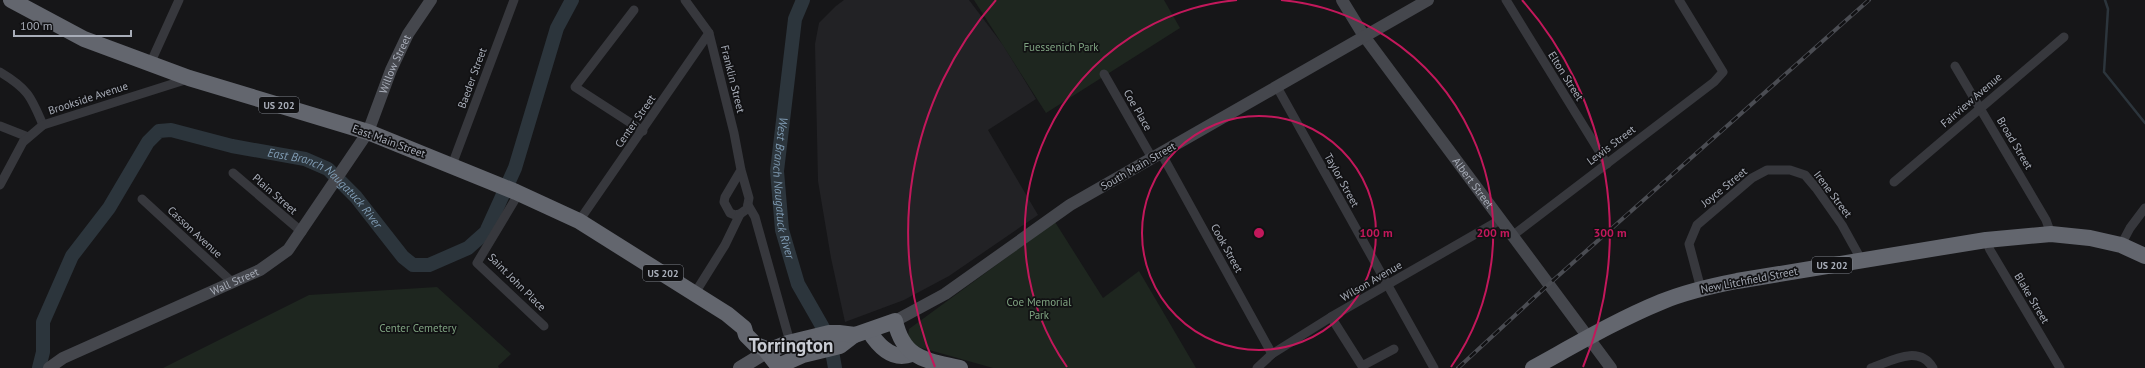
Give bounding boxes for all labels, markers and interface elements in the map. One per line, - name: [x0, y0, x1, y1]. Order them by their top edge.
- scale bar: [14, 12, 131, 38]
- text: 100 m: [20, 18, 53, 33]
- street label: Willow Street: [376, 32, 414, 96]
- park label: Fuessenich Park: [1023, 40, 1099, 54]
- street label: Franklin Street: [718, 44, 748, 115]
- street label: Baeder Street: [455, 45, 490, 110]
- street label: Elton Street: [1545, 49, 1587, 104]
- street label: Fairview Avenue: [1938, 69, 2005, 130]
- street label: Brookside Avenue: [46, 78, 130, 118]
- street label: Coe Place: [1121, 87, 1156, 134]
- street label: Center Street: [612, 92, 659, 150]
- road number: US 202: [259, 97, 299, 113]
- street label: Broad Street: [1994, 114, 2036, 172]
- water label: West Branch Naugatuck River: [770, 116, 798, 261]
- street label: East Main Street: [351, 121, 428, 161]
- street label: Lewis Street: [1584, 122, 1638, 168]
- street label: South Main Street: [1098, 139, 1178, 193]
- water label: East Branch Naugatuck River: [266, 144, 386, 232]
- street label: Taylor Street: [1321, 151, 1363, 210]
- street label: Albert Street: [1450, 154, 1497, 211]
- street label: Joyce Street: [1697, 164, 1750, 210]
- street label: Irene Street: [1811, 168, 1855, 220]
- street label: Plain Street: [250, 171, 300, 217]
- street label: Casson Avenue: [165, 203, 226, 261]
- street label: Cook Street: [1208, 221, 1246, 275]
- text: 100 m: [1359, 225, 1393, 240]
- text: 200 m: [1476, 225, 1510, 240]
- text: 300 m: [1593, 225, 1627, 240]
- centre of rings: [1252, 226, 1266, 240]
- street label: Saint John Place: [485, 250, 549, 314]
- road number: US 202: [1812, 257, 1852, 273]
- street label: Wilson Avenue: [1338, 258, 1405, 304]
- street label: Wall Street: [208, 264, 261, 298]
- street label: New Litchfield Street: [1699, 264, 1799, 296]
- road number: US 202: [643, 265, 683, 281]
- street label: Blake Street: [2011, 270, 2053, 326]
- park label: Coe Memorial Park: [1007, 295, 1072, 322]
- park label: Center Cemetery: [379, 321, 458, 335]
- district label: Torrington: [749, 333, 833, 357]

